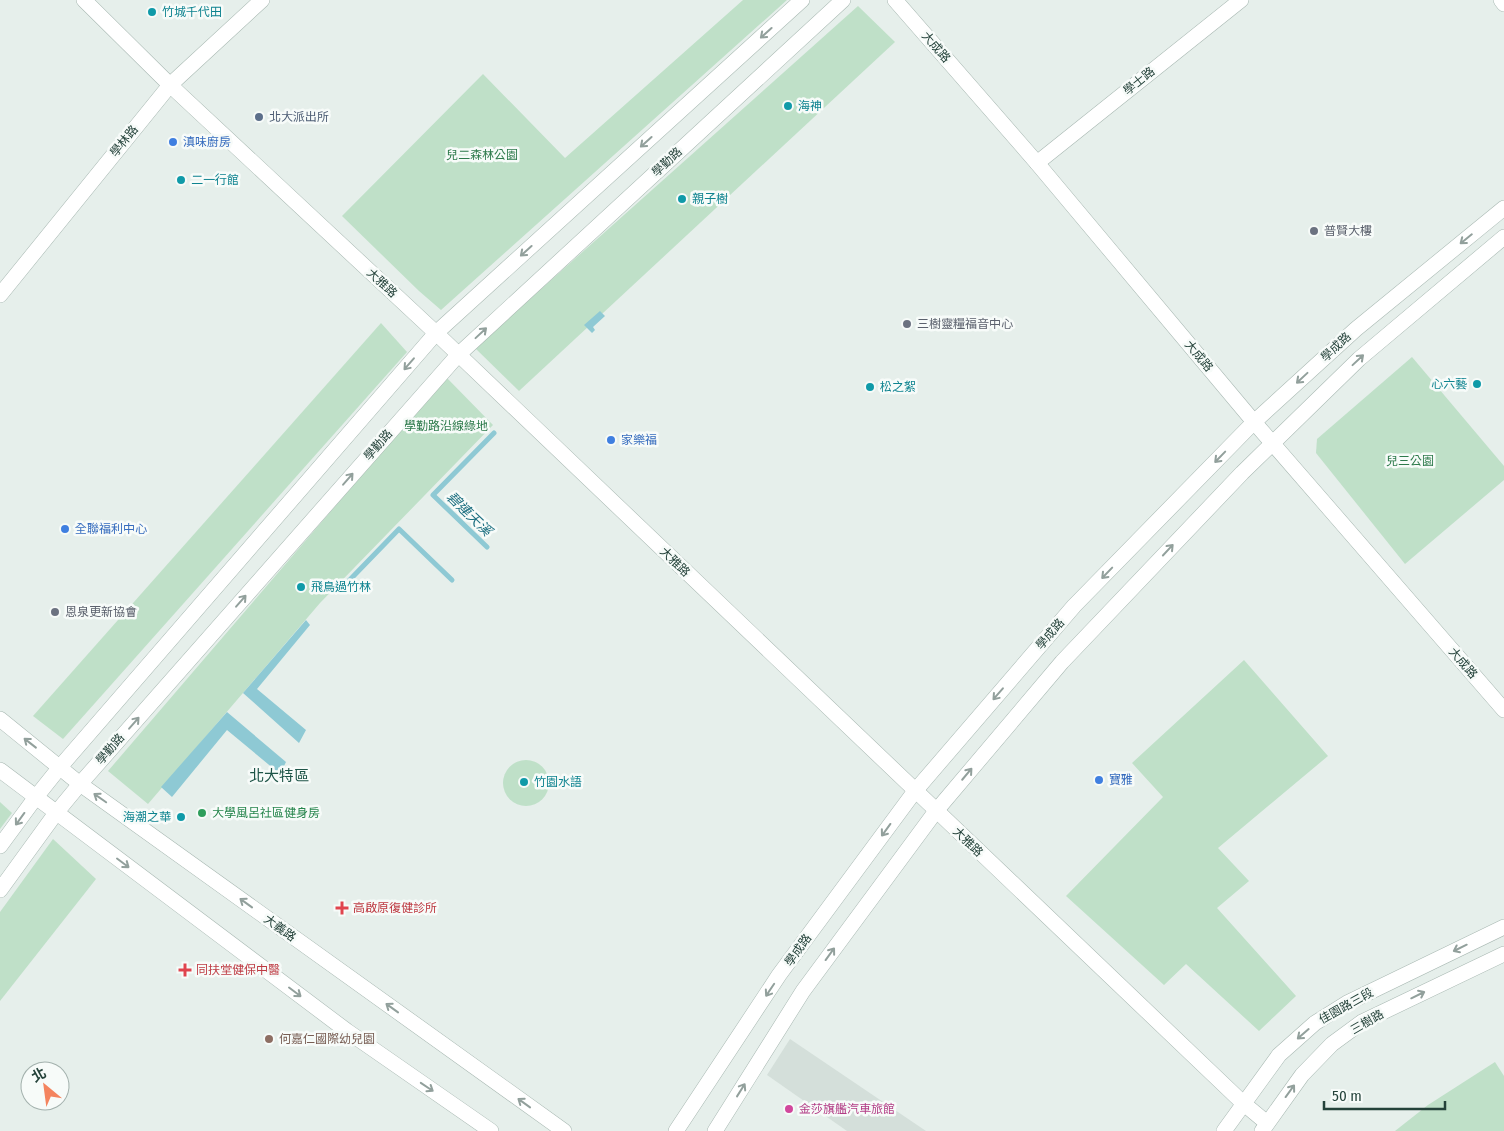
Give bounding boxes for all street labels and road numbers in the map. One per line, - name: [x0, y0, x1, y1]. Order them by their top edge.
- street label: 大成路: [919, 29, 953, 65]
- street label: 學士路: [1121, 64, 1157, 98]
- street label: 學林路: [107, 123, 141, 159]
- street label: 學勤路: [649, 145, 685, 179]
- street label: 大雅路: [364, 266, 400, 300]
- street label: 學成路: [1318, 330, 1354, 364]
- street label: 大成路: [1182, 338, 1216, 374]
- street label: 學勤路: [361, 427, 395, 463]
- street label: 大雅路: [657, 544, 693, 580]
- street label: 學成路: [1033, 616, 1067, 652]
- street label: 大成路: [1446, 645, 1480, 681]
- street label: 學勤路: [93, 731, 127, 767]
- street label: 大雅路: [950, 824, 986, 860]
- street label: 大義路: [261, 912, 299, 944]
- street label: 學成路: [782, 931, 814, 969]
- street label: 佳園路三段: [1316, 985, 1376, 1027]
- street label: 三樹路: [1348, 1007, 1386, 1037]

